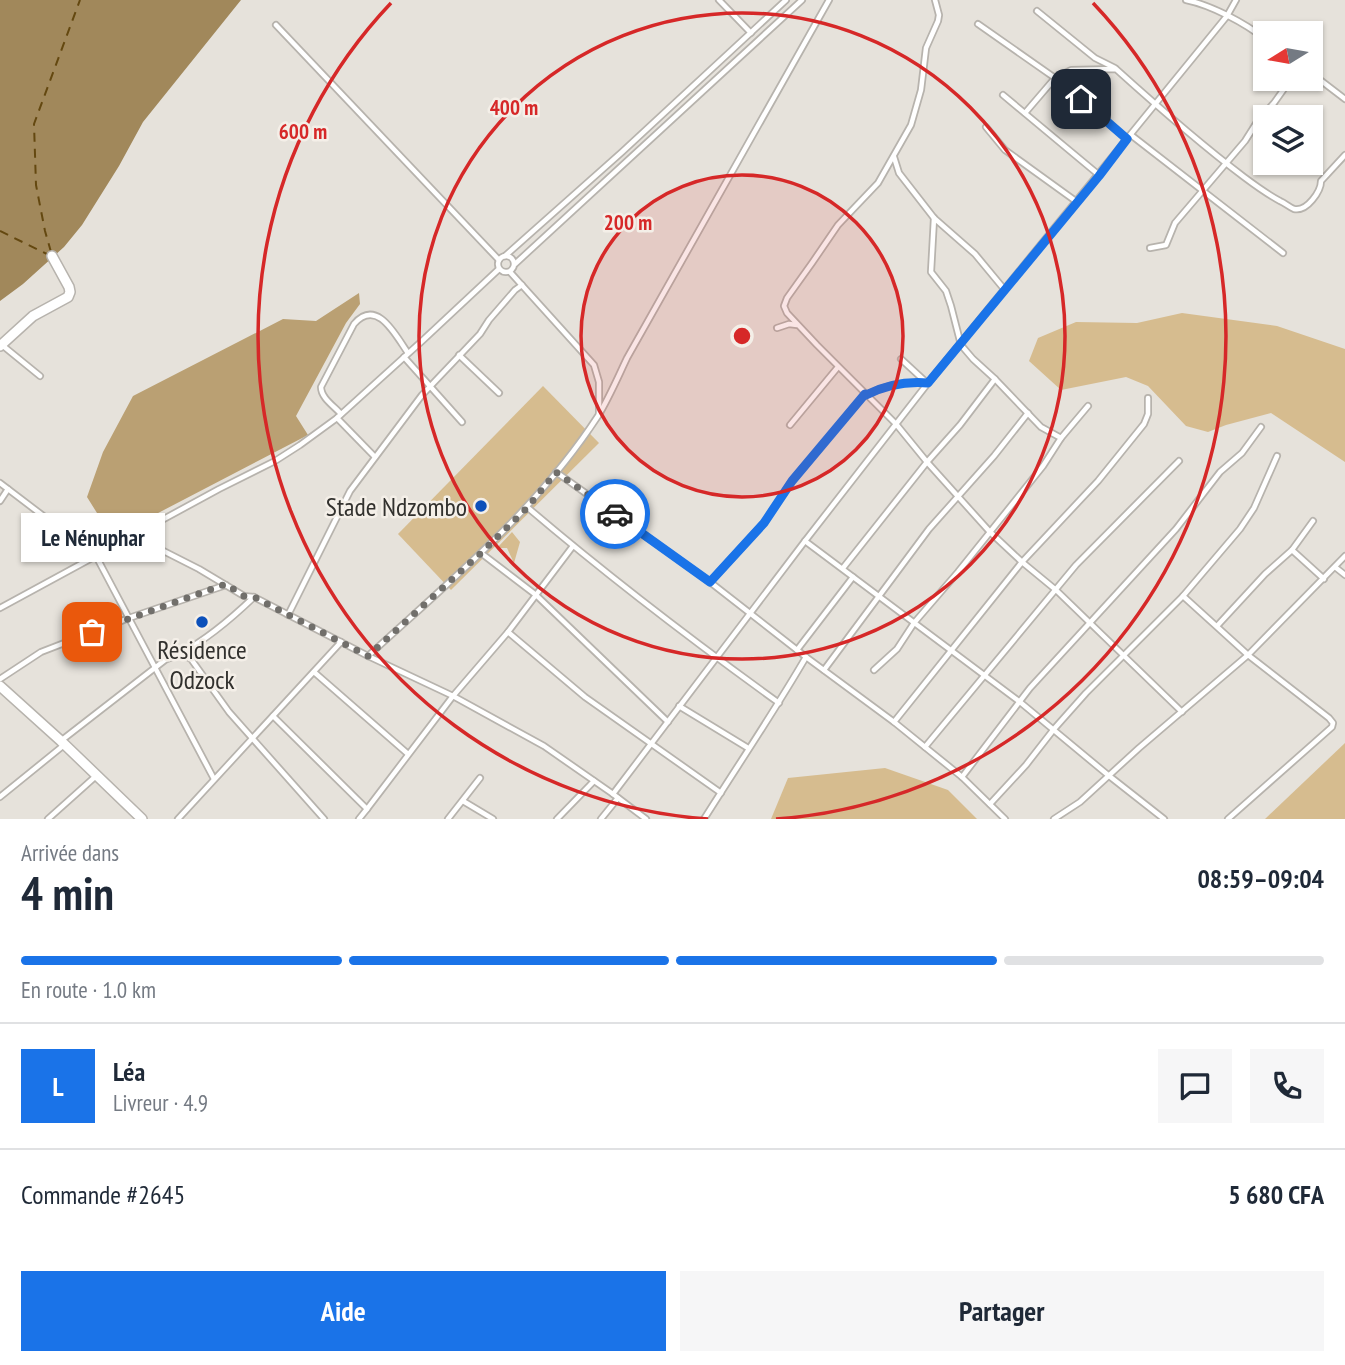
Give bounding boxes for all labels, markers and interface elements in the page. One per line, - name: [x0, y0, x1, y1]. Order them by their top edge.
- north arrow: [1253, 21, 1323, 91]
- map controls: [1253, 21, 1323, 175]
- pin: [1051, 69, 1111, 129]
- icon: home: [1062, 80, 1100, 118]
- text: 400 m: [490, 94, 538, 121]
- button: layers: [1253, 105, 1323, 175]
- text: 600 m: [279, 118, 327, 145]
- text: 200 m: [604, 209, 652, 236]
- centre of rings: [730, 324, 754, 348]
- courier: [580, 479, 650, 549]
- place label: Stade Ndzombo: [326, 490, 467, 523]
- icon: car: [596, 495, 634, 533]
- marker: Stade Ndzombo: [473, 498, 489, 514]
- callout: Le Nénuphar: [20, 513, 164, 562]
- text: Le Nénuphar: [41, 523, 145, 552]
- pin: [62, 602, 122, 662]
- icon: bag: [73, 613, 111, 651]
- marker: Résidence Odzock: [194, 614, 210, 630]
- place label: Résidence Odzock: [157, 633, 247, 696]
- text: Arrivée dans: [21, 838, 119, 867]
- text: 08:59–09:04: [1197, 862, 1324, 895]
- text: 4 min: [21, 863, 114, 923]
- text: En route · 1.0 km: [21, 975, 156, 1004]
- button: chat: [1158, 1049, 1232, 1123]
- button: phone: [1250, 1049, 1324, 1123]
- text: Léa: [113, 1055, 145, 1088]
- text: L: [52, 1070, 64, 1103]
- text: Livreur · 4.9: [113, 1088, 208, 1117]
- text: Commande #2645: [21, 1178, 185, 1211]
- text: 5 680 CFA: [1228, 1178, 1324, 1211]
- button: Aide: [21, 1271, 666, 1351]
- button: Partager: [680, 1271, 1324, 1351]

